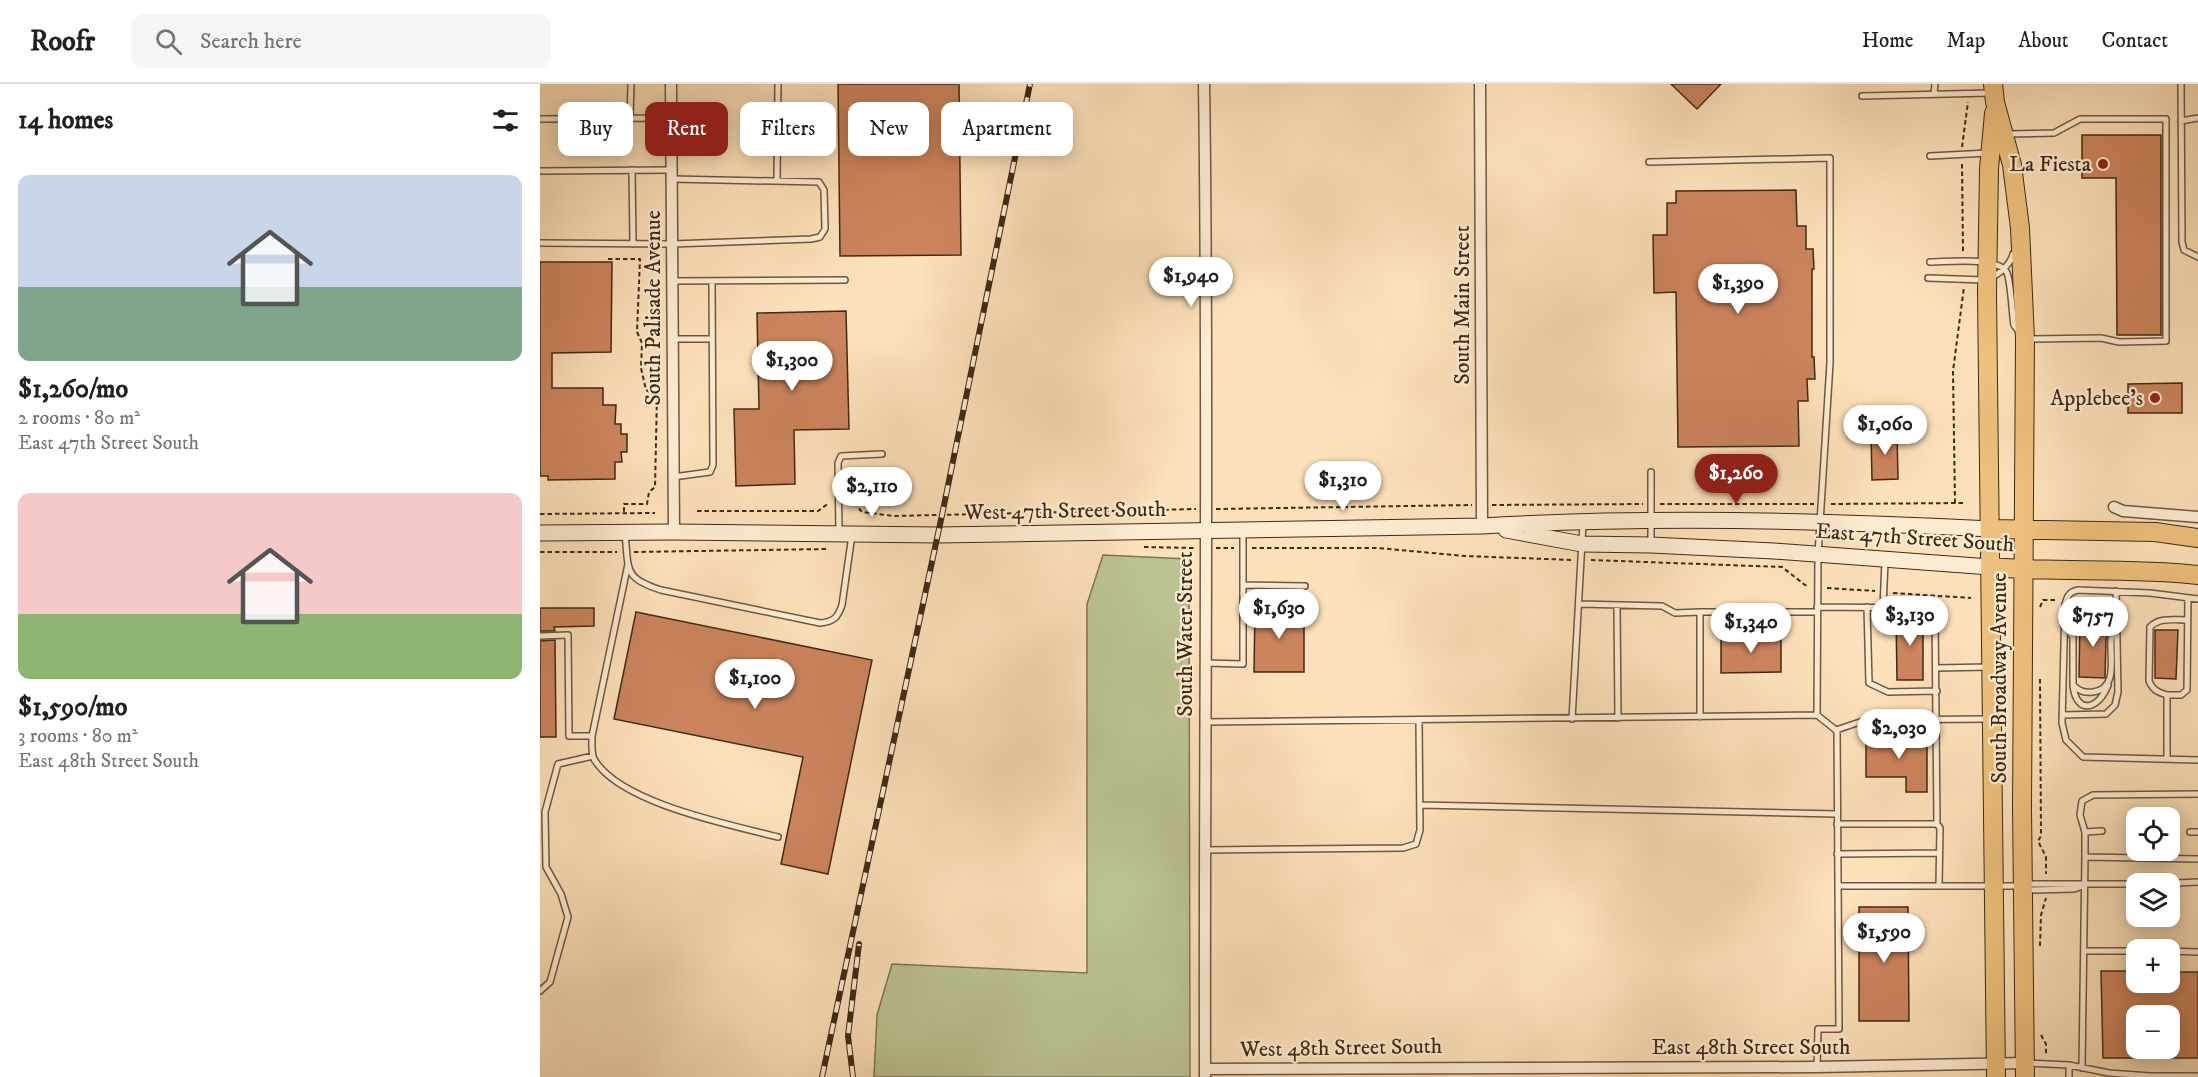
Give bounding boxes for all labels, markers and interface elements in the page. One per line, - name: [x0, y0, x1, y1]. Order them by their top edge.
- search box: [131, 14, 551, 68]
- text: Roofr: [30, 24, 95, 59]
- icon: search: [152, 25, 185, 58]
- text: Search here: [200, 28, 302, 55]
- text: Home: [1862, 28, 1914, 54]
- text: Map: [1947, 28, 1985, 54]
- text: About: [2018, 28, 2069, 54]
- text: Contact: [2102, 28, 2168, 54]
- chip: Buy: [558, 102, 633, 156]
- chip: Rent: [645, 102, 728, 156]
- chip: Filters: [740, 102, 836, 156]
- chip: New: [848, 102, 929, 156]
- chip: Apartment: [941, 102, 1073, 156]
- text: 14 homes: [18, 104, 113, 137]
- icon: filters: [489, 104, 522, 137]
- place label: La Fiesta: [2009, 151, 2092, 178]
- marker: La Fiesta: [2096, 157, 2110, 171]
- street label: South Palisade Avenue: [640, 210, 667, 406]
- icon: home: [216, 214, 324, 322]
- street label: South Main Street: [1449, 225, 1476, 385]
- pin: $1,940: [1142, 257, 1240, 308]
- text: $1,940: [1163, 264, 1219, 289]
- pin: $1,390: [1689, 264, 1787, 315]
- text: $1,390: [1712, 271, 1764, 296]
- pin: $1,300: [743, 341, 841, 392]
- text: $1,300: [766, 348, 818, 373]
- text: $1,260/mo: [18, 373, 128, 406]
- place label: Applebee's: [2050, 385, 2143, 412]
- marker: Applebee's: [2148, 391, 2162, 405]
- pin: $1,060: [1836, 405, 1934, 456]
- text: 2 rooms · 80 m²: [18, 406, 140, 431]
- text: $1,060: [1857, 412, 1913, 437]
- text: East 47th Street South: [18, 431, 199, 456]
- pin: $1,260: [1687, 454, 1785, 505]
- pin: $1,310: [1294, 461, 1392, 512]
- text: $1,260: [1709, 461, 1763, 486]
- pin: $2,110: [823, 467, 921, 518]
- text: $1,310: [1318, 468, 1368, 493]
- text: $2,110: [846, 474, 898, 499]
- street label: West 47th Street South: [963, 496, 1167, 526]
- street label: East 47th Street South: [1815, 518, 2016, 558]
- icon: home: [216, 532, 324, 640]
- street label: South Water Street: [1172, 551, 1199, 717]
- street label: South Broadway Avenue: [1986, 573, 2013, 783]
- pin: $1,630: [1230, 589, 1328, 640]
- text: $1,630: [1253, 596, 1305, 621]
- pin: $3,130: [1861, 596, 1959, 647]
- pin: $757: [2057, 597, 2129, 648]
- pin: $1,340: [1702, 603, 1800, 654]
- text: $3,130: [1885, 603, 1935, 628]
- text: $757: [2072, 604, 2114, 629]
- text: $1,340: [1724, 610, 1778, 635]
- pin: $1,100: [706, 659, 804, 710]
- text: $1,100: [729, 666, 781, 691]
- text: $1,590/mo: [18, 691, 127, 724]
- pin: $2,030: [1850, 709, 1948, 760]
- text: $2,030: [1871, 716, 1927, 741]
- text: 3 rooms · 80 m²: [18, 724, 138, 749]
- text: East 48th Street South: [18, 749, 199, 774]
- map controls: [2126, 807, 2180, 1059]
- button: locate: [2126, 807, 2180, 861]
- button: layers: [2126, 873, 2180, 927]
- pin: $1,590: [1835, 913, 1933, 964]
- text: $1,590: [1857, 920, 1911, 945]
- button: +: [2126, 939, 2180, 993]
- button: −: [2126, 1005, 2180, 1059]
- street label: West 48th Street South: [1239, 1033, 1443, 1063]
- street label: East 48th Street South: [1651, 1034, 1851, 1061]

